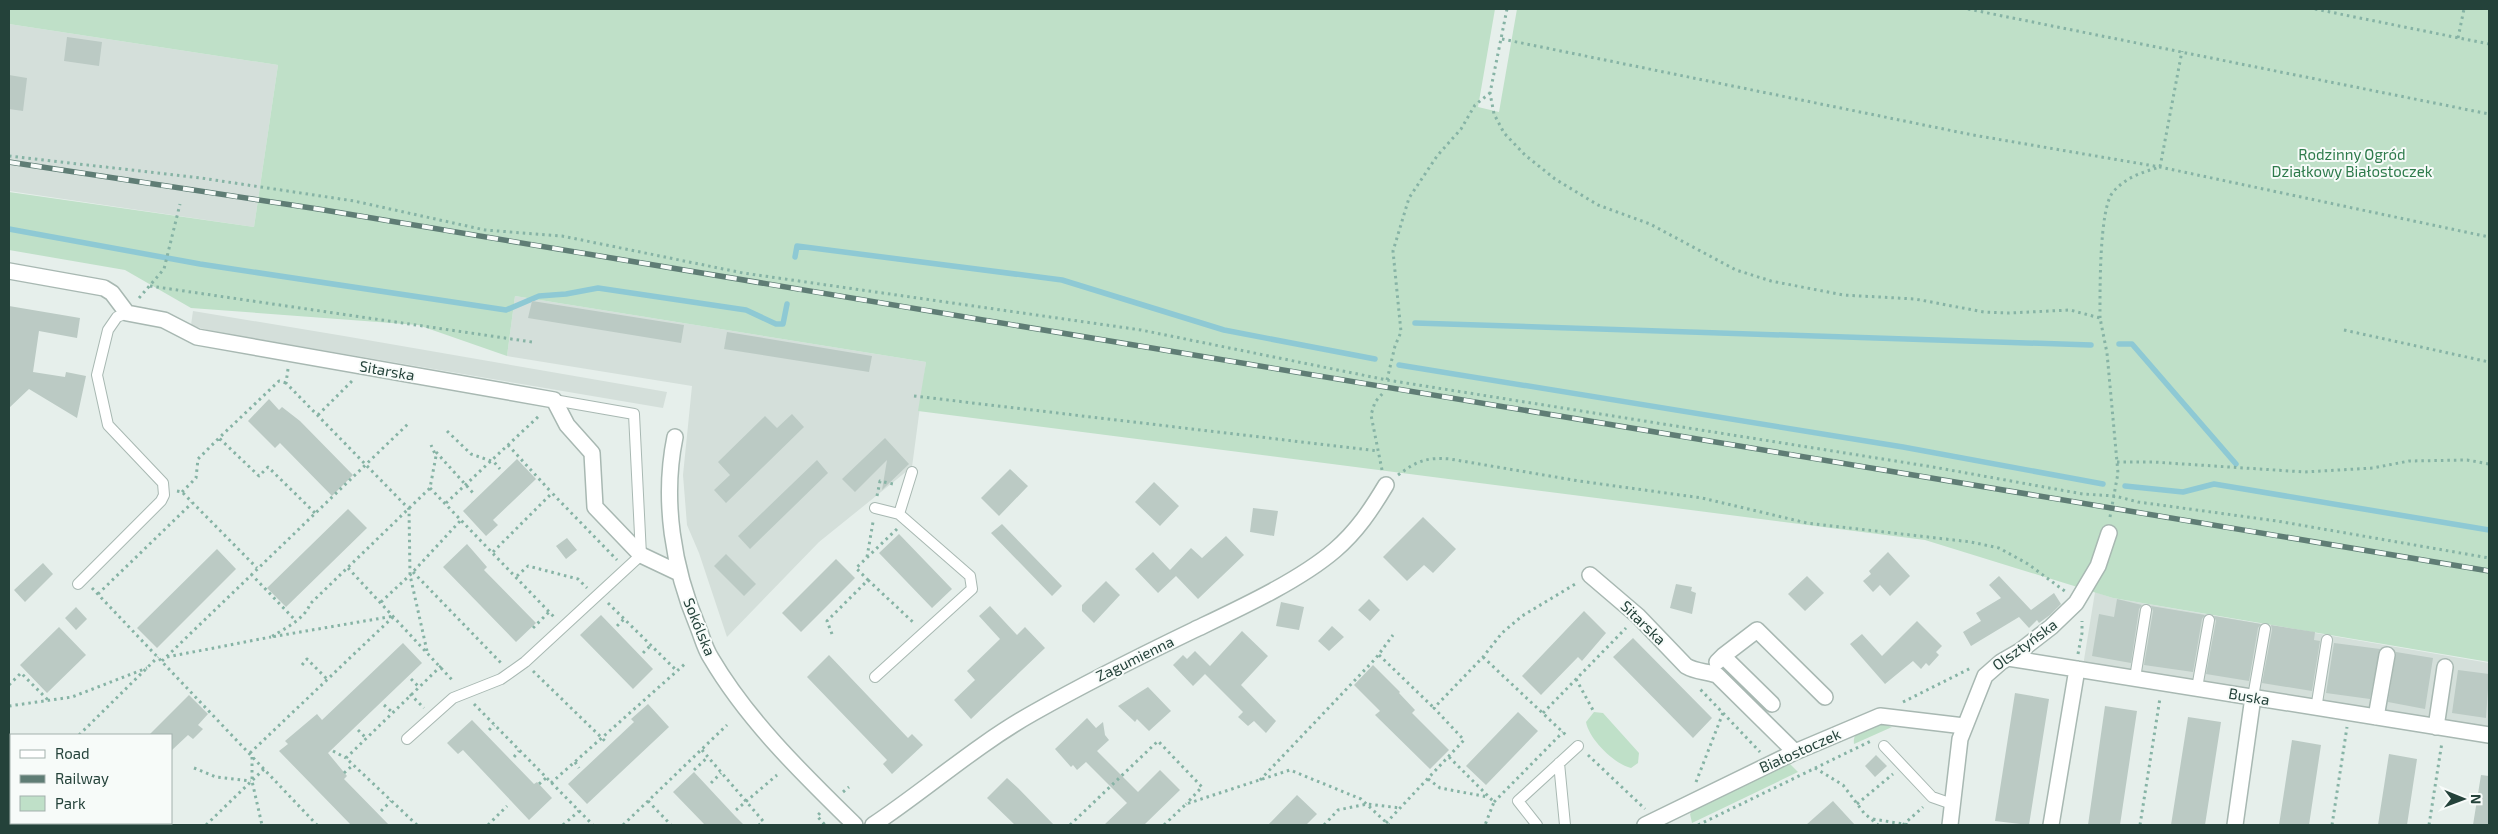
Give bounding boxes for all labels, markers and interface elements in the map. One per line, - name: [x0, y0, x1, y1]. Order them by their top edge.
- park label: Rodzinny Ogród Działkowy Białostoczek: [2272, 145, 2433, 180]
- street label: Sitarska: [358, 356, 416, 384]
- street label: Sokólska: [680, 595, 720, 658]
- street label: Sitarska: [1617, 596, 1670, 648]
- street label: Olsztyńska: [1989, 615, 2060, 674]
- street label: Zagumienna: [1093, 632, 1176, 685]
- street label: Buska: [2227, 684, 2271, 708]
- street label: Białostoczek: [1756, 724, 1843, 776]
- legend: [10, 734, 172, 824]
- text: Road: [55, 744, 90, 762]
- text: Railway: [55, 769, 109, 787]
- north arrow: [2438, 774, 2488, 824]
- text: Park: [55, 794, 86, 812]
- text: N: [2468, 794, 2485, 804]

